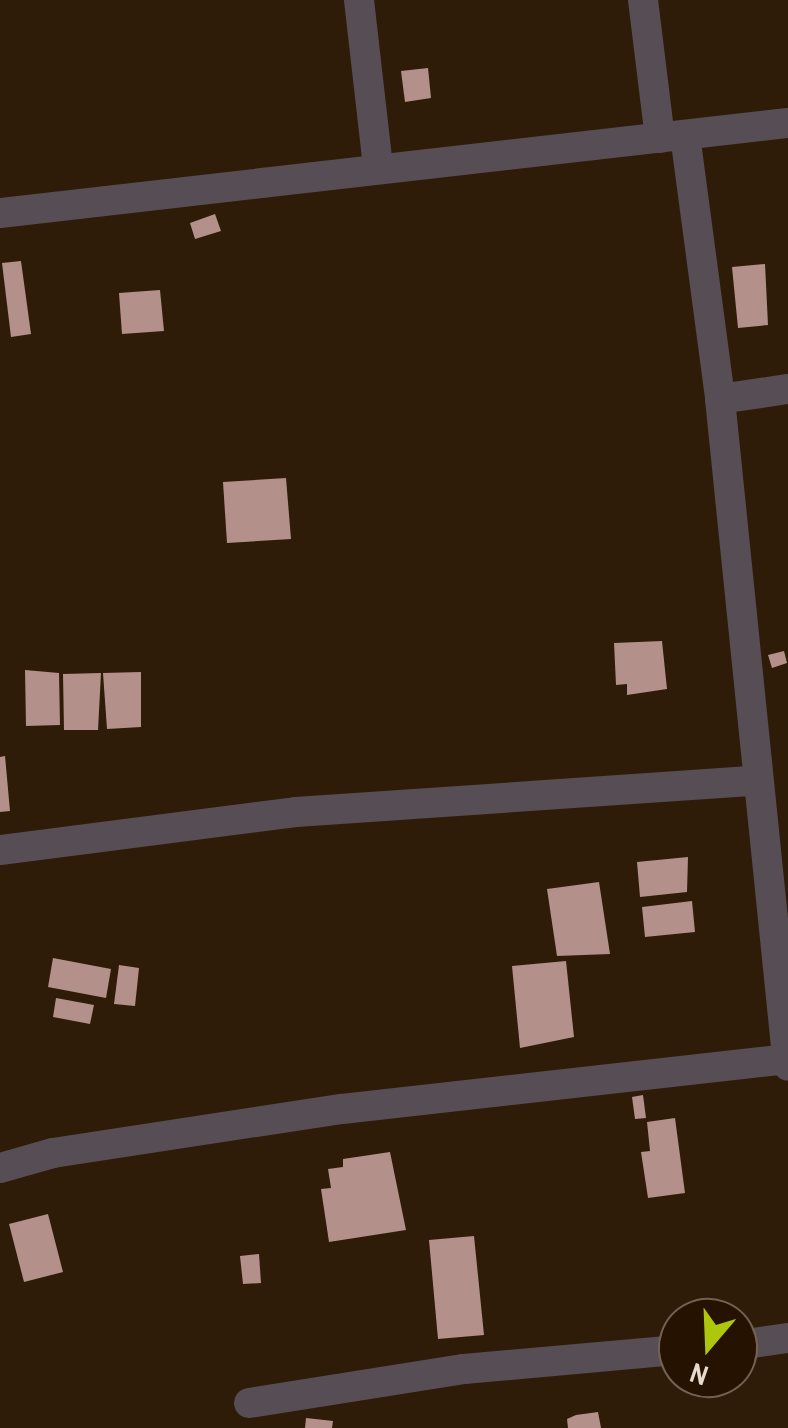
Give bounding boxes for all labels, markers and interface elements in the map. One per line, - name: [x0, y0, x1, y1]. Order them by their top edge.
- north arrow: [658, 1298, 758, 1398]
- text: N: [685, 1354, 713, 1395]

